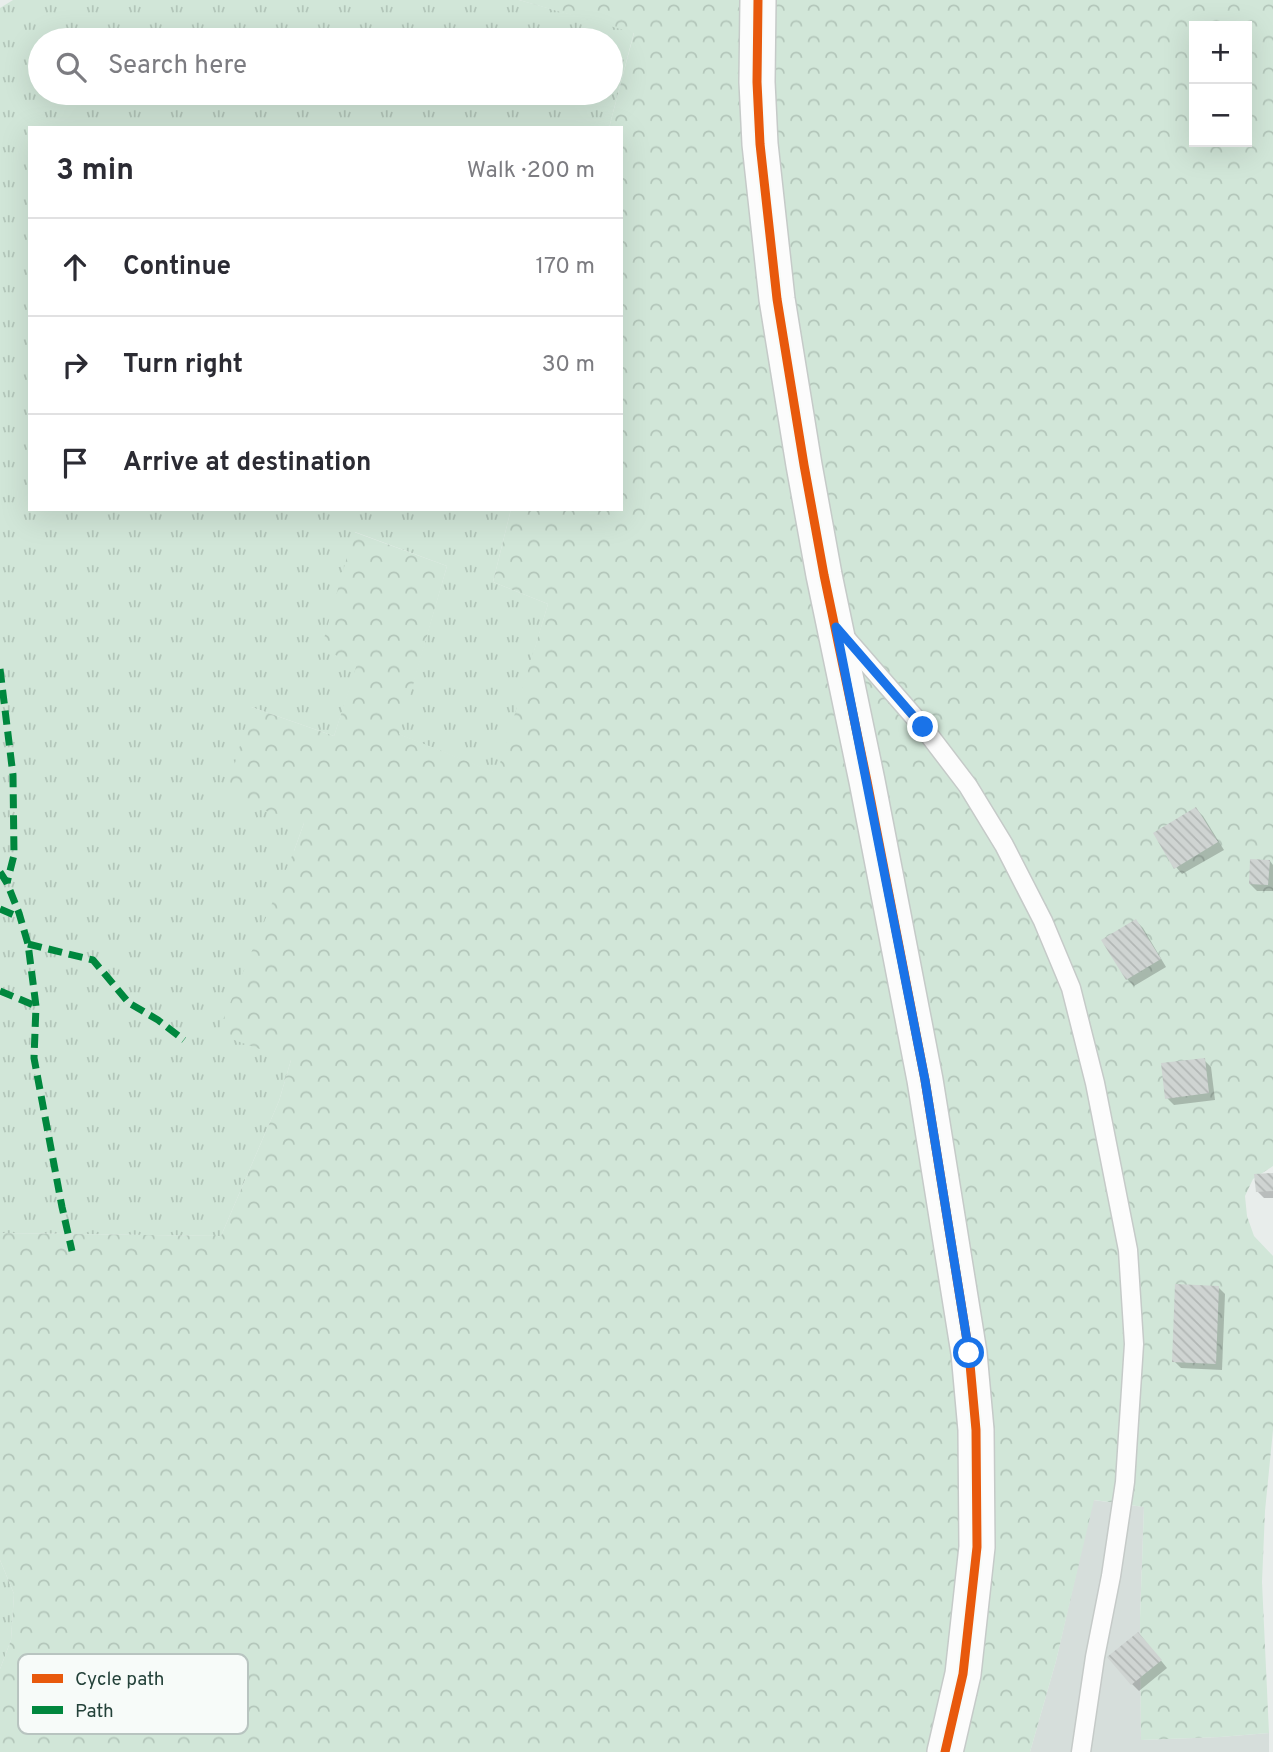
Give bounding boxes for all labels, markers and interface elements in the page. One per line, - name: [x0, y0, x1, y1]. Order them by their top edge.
- map controls: [1189, 21, 1252, 147]
- button: +: [1189, 21, 1252, 84]
- search box: [28, 28, 623, 105]
- icon: search: [52, 48, 90, 86]
- text: Search here: [108, 50, 247, 83]
- button: −: [1189, 84, 1252, 147]
- text: 3 min: [56, 153, 134, 190]
- text: Walk · 200 m: [467, 157, 595, 186]
- icon: ahead: [56, 248, 94, 286]
- text: Continue: [123, 251, 231, 284]
- text: 170 m: [536, 253, 595, 282]
- icon: right: [56, 346, 94, 384]
- text: Turn right: [123, 349, 243, 382]
- text: 30 m: [542, 351, 595, 380]
- icon: arrive: [56, 444, 94, 482]
- text: Arrive at destination: [123, 447, 371, 480]
- route end: [907, 711, 938, 742]
- route start: [953, 1337, 984, 1368]
- legend: [18, 1654, 248, 1734]
- text: Cycle path: [75, 1668, 164, 1692]
- text: Path: [75, 1700, 114, 1724]

